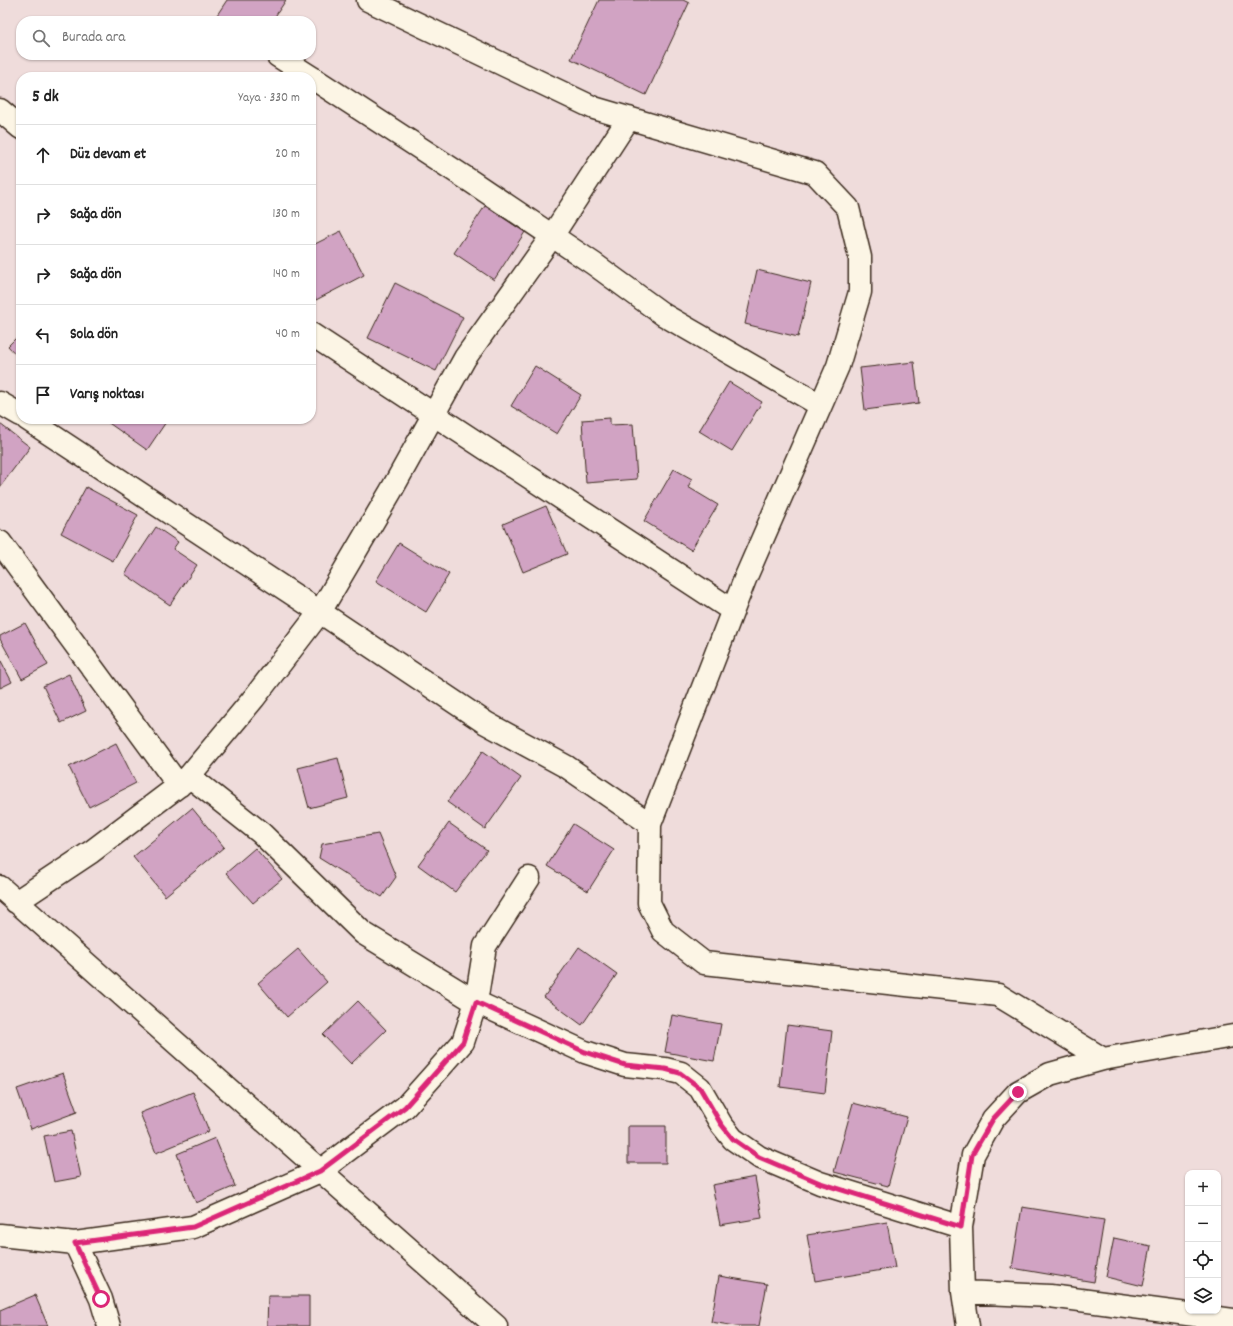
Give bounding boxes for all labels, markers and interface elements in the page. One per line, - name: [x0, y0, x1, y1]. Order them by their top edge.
- search box: [16, 16, 316, 60]
- icon: search: [30, 27, 52, 49]
- text: Burada ara: [62, 27, 125, 49]
- text: 5 dk: [32, 86, 59, 110]
- text: Yaya · 330 m: [238, 89, 300, 108]
- icon: ahead: [32, 144, 54, 166]
- text: Düz devam et: [70, 144, 146, 166]
- text: 20 m: [275, 145, 300, 164]
- icon: right: [32, 204, 54, 226]
- text: Sağa dön: [70, 204, 121, 226]
- text: 130 m: [272, 205, 300, 224]
- icon: right: [32, 264, 54, 286]
- text: Sağa dön: [70, 264, 121, 286]
- text: 140 m: [273, 265, 300, 284]
- icon: left: [32, 324, 54, 346]
- text: Sola dön: [70, 324, 118, 346]
- text: 40 m: [276, 325, 300, 344]
- icon: arrive: [32, 384, 54, 406]
- text: Varış noktası: [70, 384, 144, 406]
- route end: [1009, 1083, 1027, 1101]
- map controls: [1185, 1170, 1221, 1314]
- button: +: [1185, 1170, 1221, 1206]
- button: −: [1185, 1206, 1221, 1242]
- button: locate: [1185, 1242, 1221, 1278]
- button: layers: [1185, 1278, 1221, 1314]
- route start: [92, 1290, 110, 1308]

